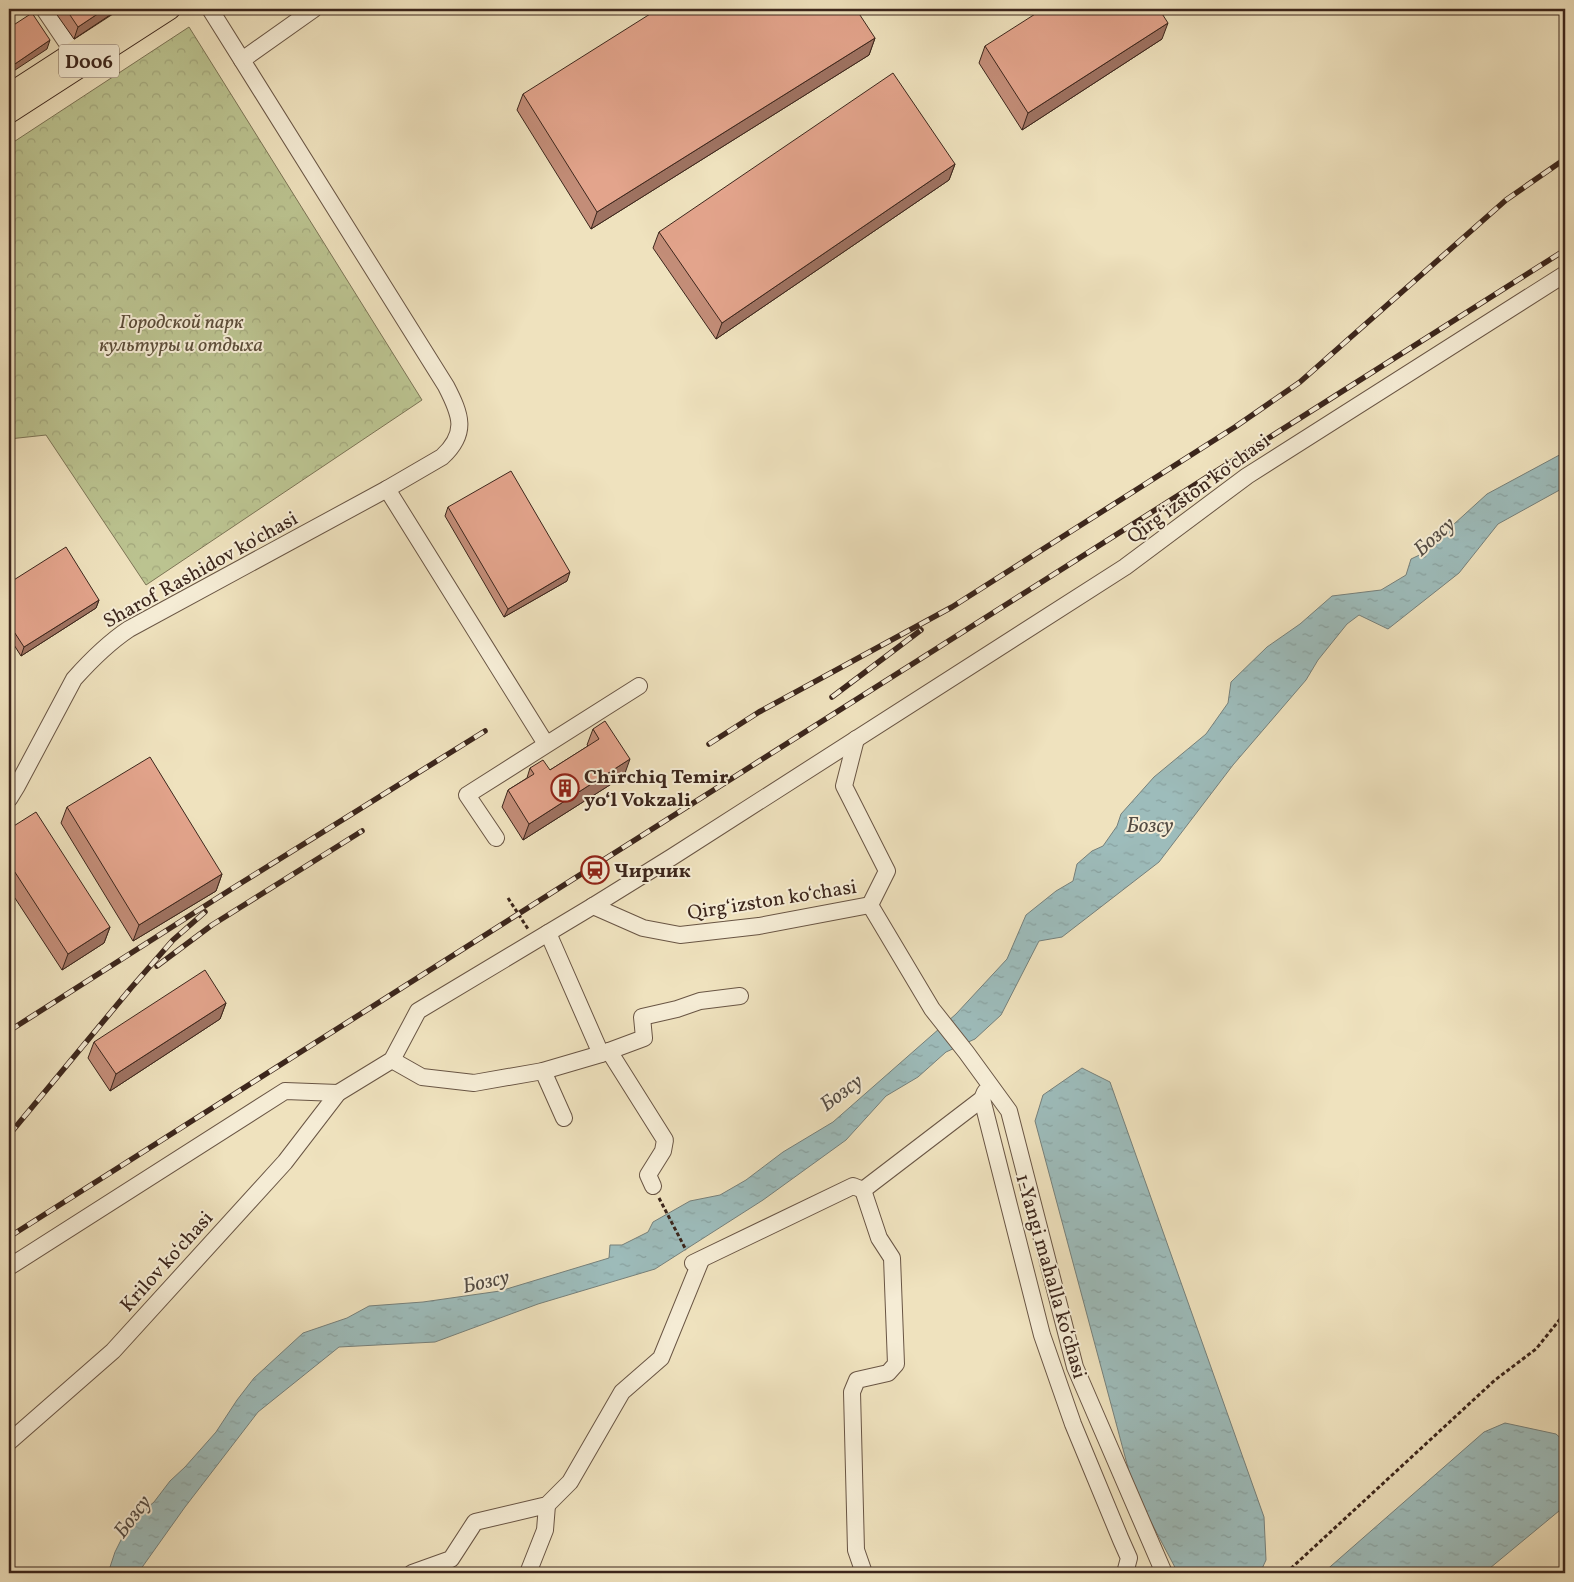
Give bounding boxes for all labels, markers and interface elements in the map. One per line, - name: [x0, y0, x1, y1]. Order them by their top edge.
- road number: D006: [59, 44, 119, 78]
- park label: Городской парк культуры и отдыха: [99, 309, 263, 360]
- street label: Qirg‘izston ko‘chasi: [1122, 428, 1277, 551]
- street label: Sharof Rashidov ko'chasi: [98, 505, 303, 636]
- water label: Бозсу: [1408, 510, 1463, 564]
- place label: Chirchiq Temir yo‘l Vokzali: [584, 764, 729, 815]
- building icon: Chirchiq Temir yo‘l Vokzali: [550, 773, 580, 803]
- water label: Бозсу: [1126, 812, 1174, 841]
- station icon: Чирчик: [580, 855, 610, 885]
- place label: Чирчик: [614, 858, 691, 886]
- street label: Qirg‘izston ko‘chasi: [686, 874, 859, 928]
- water label: Бозсу: [814, 1067, 870, 1119]
- street label: 1-Yangi mahalla ko‘chasi: [1007, 1171, 1093, 1382]
- street label: Krilov ko‘chasi: [114, 1206, 221, 1319]
- water label: Бозсу: [460, 1263, 513, 1302]
- water label: Бозсу: [107, 1489, 159, 1544]

